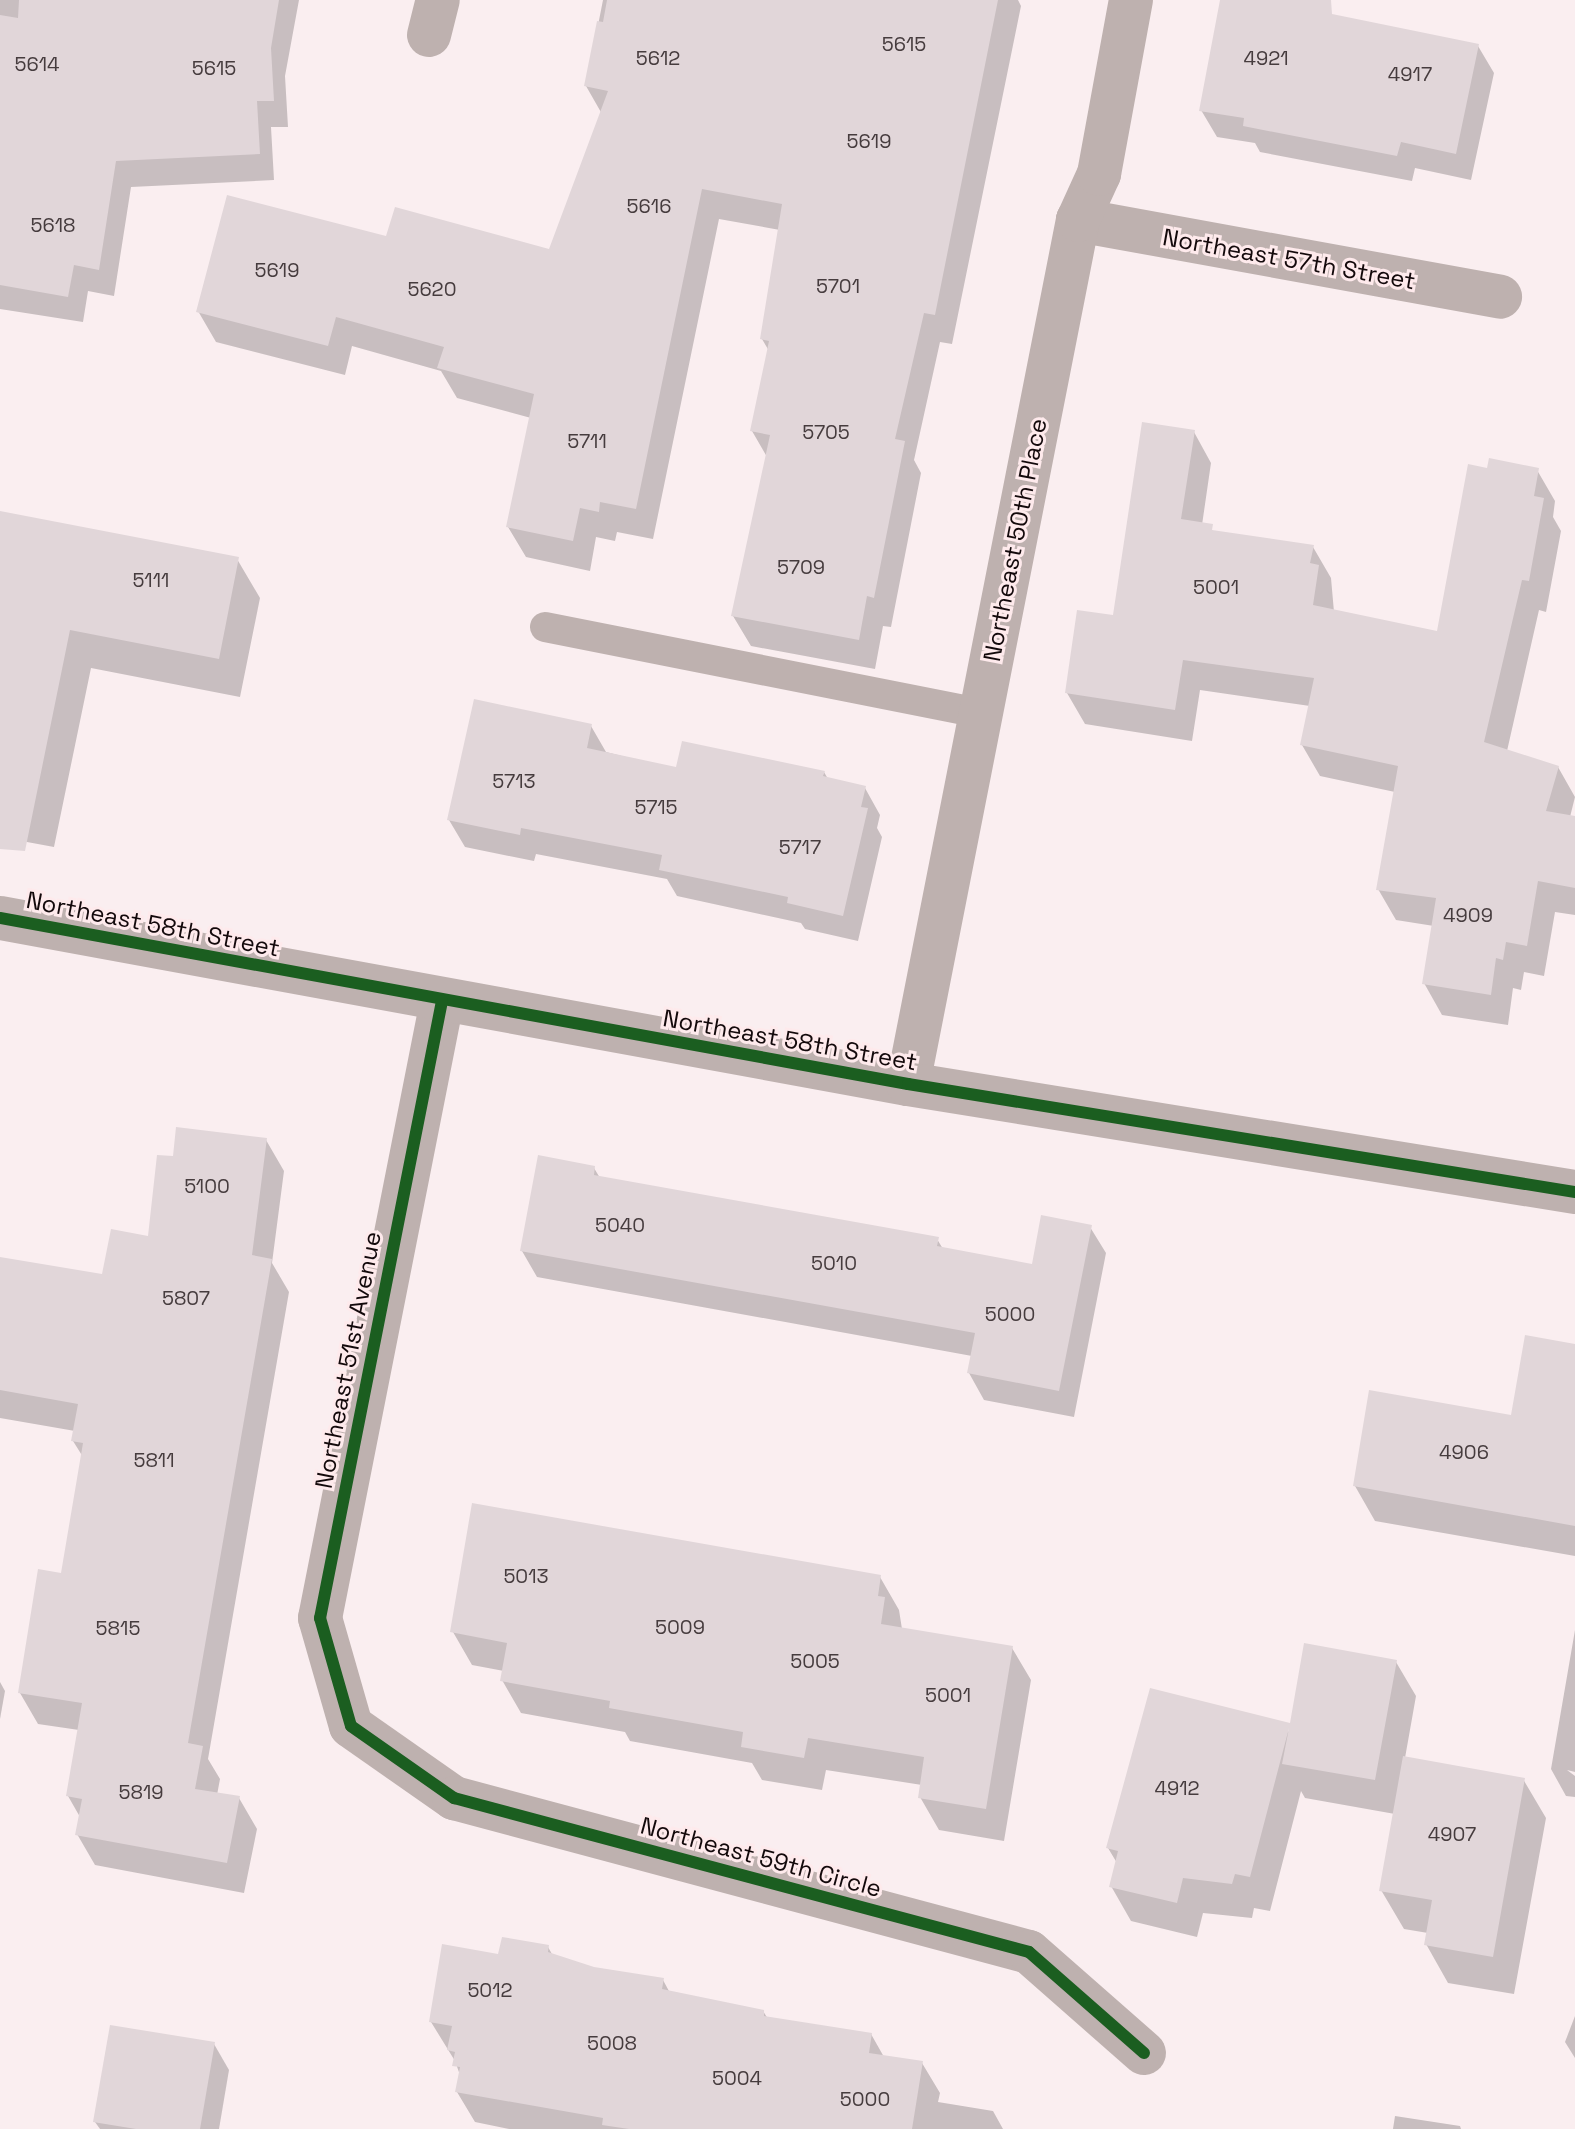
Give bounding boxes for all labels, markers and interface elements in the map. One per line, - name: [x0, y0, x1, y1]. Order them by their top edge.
- house number: 5615: [882, 32, 926, 56]
- house number: 5612: [636, 46, 680, 70]
- house number: 4921: [1243, 46, 1289, 70]
- house number: 5614: [14, 52, 60, 76]
- house number: 5615: [192, 56, 236, 80]
- house number: 4917: [1388, 62, 1432, 86]
- house number: 5619: [847, 129, 891, 153]
- house number: 5616: [627, 194, 671, 218]
- house number: 5618: [30, 213, 76, 237]
- street label: Northeast 57th Street: [1160, 223, 1418, 295]
- house number: 5619: [255, 258, 299, 282]
- house number: 5701: [816, 274, 860, 298]
- house number: 5620: [407, 277, 457, 301]
- street label: Northeast 50th Place: [977, 416, 1053, 664]
- house number: 5705: [802, 420, 850, 444]
- house number: 5711: [567, 429, 607, 453]
- house number: 5709: [777, 555, 825, 579]
- house number: 5111: [133, 568, 169, 592]
- house number: 5001: [1193, 575, 1239, 599]
- house number: 5713: [492, 769, 536, 793]
- house number: 5715: [634, 795, 678, 819]
- house number: 5717: [779, 835, 821, 859]
- street label: Northeast 58th Street: [24, 885, 282, 963]
- house number: 4909: [1443, 903, 1493, 927]
- street label: Northeast 58th Street: [661, 1003, 919, 1077]
- house number: 5100: [184, 1174, 230, 1198]
- house number: 5040: [595, 1213, 645, 1237]
- street label: Northeast 51st Avenue: [309, 1229, 387, 1491]
- house number: 5010: [811, 1251, 857, 1275]
- house number: 5807: [162, 1286, 210, 1310]
- house number: 5000: [985, 1302, 1035, 1326]
- house number: 4906: [1439, 1440, 1489, 1464]
- house number: 5811: [133, 1448, 175, 1472]
- house number: 5013: [503, 1564, 549, 1588]
- house number: 5009: [655, 1615, 705, 1639]
- house number: 5815: [96, 1616, 140, 1640]
- house number: 5005: [790, 1649, 840, 1673]
- house number: 5001: [925, 1683, 971, 1707]
- house number: 4912: [1154, 1776, 1200, 1800]
- house number: 5819: [118, 1780, 164, 1804]
- street label: Northeast 59th Circle: [637, 1811, 885, 1903]
- house number: 4907: [1428, 1822, 1476, 1846]
- house number: 5012: [467, 1978, 513, 2002]
- house number: 5008: [587, 2031, 637, 2055]
- house number: 5004: [712, 2066, 762, 2090]
- house number: 5000: [840, 2087, 890, 2111]

